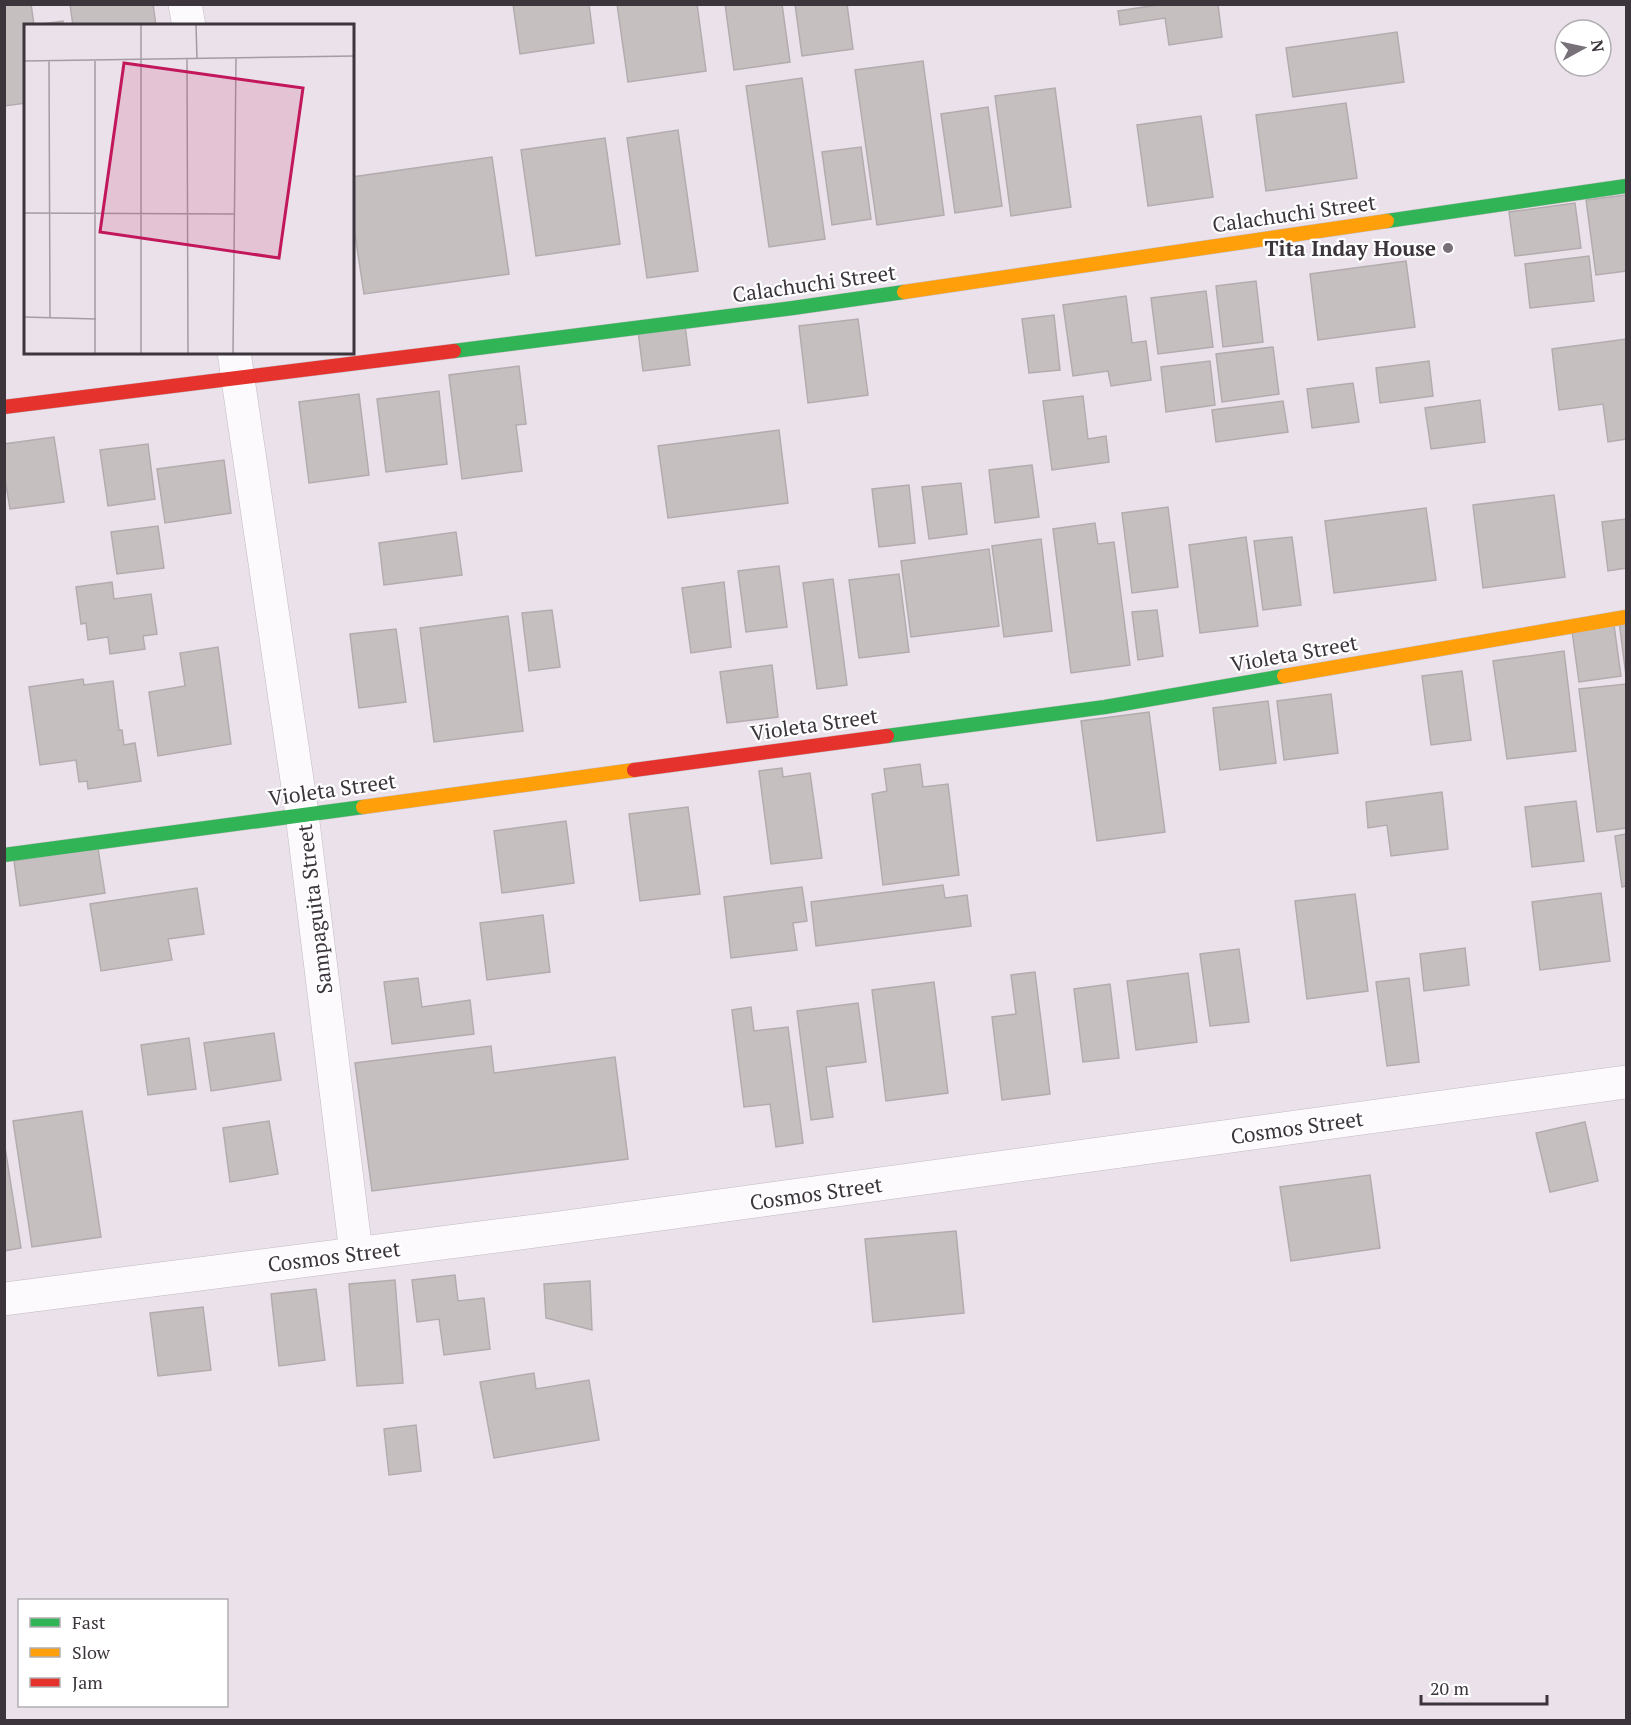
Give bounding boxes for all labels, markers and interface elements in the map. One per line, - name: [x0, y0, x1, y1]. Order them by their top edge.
- north arrow: [1553, 18, 1613, 78]
- inset map: [24, 24, 354, 354]
- text: N: [1586, 38, 1610, 53]
- street label: Calachuchi Street: [1210, 188, 1378, 238]
- place label: Tita Inday House: [1264, 234, 1436, 262]
- marker: Tita Inday House: [1441, 241, 1455, 255]
- street label: Calachuchi Street: [730, 258, 898, 308]
- street label: Violeta Street: [1228, 628, 1360, 678]
- street label: Violeta Street: [748, 701, 880, 747]
- street label: Violeta Street: [266, 766, 398, 812]
- street label: Sampaguita Street: [290, 822, 338, 996]
- street label: Cosmos Street: [1229, 1104, 1365, 1150]
- street label: Cosmos Street: [748, 1170, 884, 1216]
- street label: Cosmos Street: [266, 1234, 402, 1278]
- legend: [18, 1599, 228, 1707]
- text: Fast: [72, 1610, 106, 1634]
- text: Slow: [72, 1640, 111, 1664]
- scale bar: [1421, 1668, 1547, 1706]
- text: Jam: [72, 1670, 103, 1694]
- text: 20 m: [1430, 1676, 1470, 1700]

